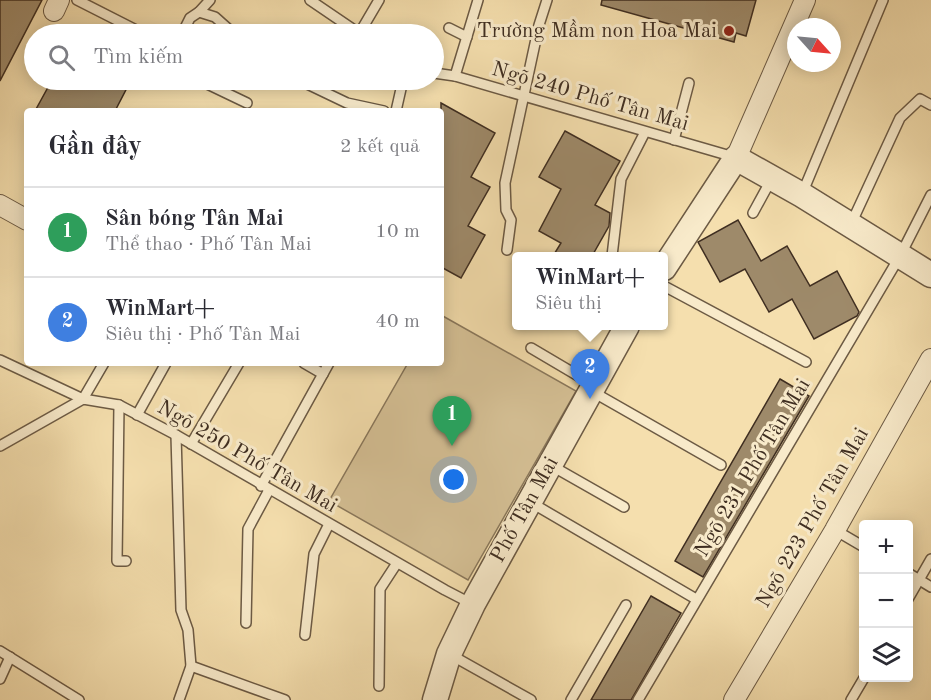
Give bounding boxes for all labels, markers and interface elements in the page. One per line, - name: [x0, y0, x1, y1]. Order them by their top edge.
- north arrow: [787, 18, 841, 72]
- place label: Trường Mầm non Hoa Mai: [477, 19, 717, 42]
- search box: [24, 24, 444, 90]
- marker: Trường Mầm non Hoa Mai: [722, 24, 736, 38]
- icon: search: [45, 41, 78, 74]
- text: Tìm kiếm: [93, 46, 183, 68]
- street label: Ngõ 240 Phố Tân Mai: [489, 58, 691, 135]
- text: Gần đây: [48, 134, 142, 160]
- text: 2 kết quả: [340, 137, 420, 157]
- text: Sân bóng Tân Mai: [105, 208, 283, 230]
- text: 1: [62, 222, 73, 242]
- text: 10 m: [375, 222, 420, 242]
- text: Thể thao · Phố Tân Mai: [105, 235, 311, 255]
- popup: [512, 252, 668, 330]
- text: WinMart+: [535, 267, 645, 289]
- text: Siêu thị: [535, 294, 602, 314]
- text: WinMart+: [105, 298, 215, 320]
- text: 2: [62, 312, 73, 332]
- text: 40 m: [375, 312, 420, 332]
- text: Siêu thị · Phố Tân Mai: [105, 325, 300, 345]
- pin: 2: [570, 350, 610, 399]
- street label: Ngõ 231 Phố Tân Mai: [691, 375, 814, 561]
- street label: Ngõ 250 Phố Tân Mai: [154, 396, 341, 517]
- pin: 1: [432, 396, 472, 446]
- street label: Ngõ 223 Phố Tân Mai: [752, 424, 873, 611]
- street label: Phố Tân Mai: [486, 453, 563, 566]
- your location: [439, 465, 468, 494]
- map controls: [859, 520, 913, 682]
- button: +: [859, 520, 913, 574]
- button: −: [859, 574, 913, 628]
- button: layers: [859, 628, 913, 682]

